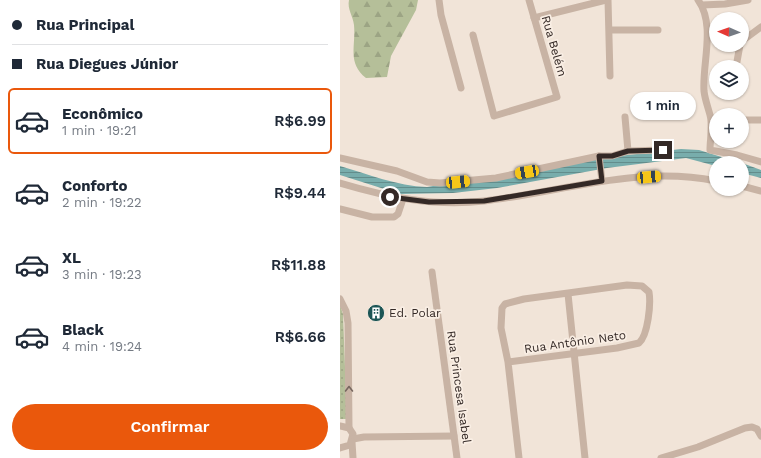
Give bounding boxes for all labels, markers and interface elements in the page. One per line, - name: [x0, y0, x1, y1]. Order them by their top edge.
- north arrow: [709, 12, 749, 52]
- map controls: [709, 12, 749, 196]
- street label: Rua Belém: [539, 14, 569, 78]
- text: Rua Principal: [36, 16, 134, 34]
- text: Rua Diegues Júnior: [36, 55, 178, 73]
- button: layers: [709, 60, 749, 100]
- callout: 1 min: [630, 92, 696, 120]
- text: 1 min: [646, 98, 680, 113]
- icon: car: [14, 103, 50, 139]
- text: Econômico: [62, 105, 143, 123]
- button: +: [709, 108, 749, 148]
- text: R$6.99: [274, 112, 326, 130]
- text: 1 min · 19:21: [62, 123, 137, 138]
- route end: [654, 141, 672, 159]
- button: −: [709, 156, 749, 196]
- car: [514, 164, 540, 180]
- car: [637, 170, 661, 184]
- icon: car: [14, 175, 50, 211]
- car: [445, 175, 471, 189]
- text: Conforto: [62, 177, 127, 195]
- text: R$9.44: [274, 184, 326, 202]
- route start: [381, 188, 399, 206]
- text: 2 min · 19:22: [62, 195, 142, 210]
- icon: car: [14, 247, 50, 283]
- text: XL: [62, 249, 81, 267]
- text: R$11.88: [271, 256, 326, 274]
- text: 3 min · 19:23: [62, 267, 142, 282]
- building icon: Ed. Polar: [366, 303, 386, 323]
- place label: Ed. Polar: [389, 306, 441, 320]
- icon: car: [14, 319, 50, 355]
- text: Black: [62, 321, 104, 339]
- text: R$6.66: [275, 328, 326, 346]
- street label: Rua Antônio Neto: [523, 328, 627, 356]
- street label: Rua Princesa Isabel: [444, 330, 474, 445]
- text: 4 min · 19:24: [62, 339, 142, 354]
- one-way arrow: [345, 386, 353, 392]
- button: Confirmar: [12, 404, 328, 450]

